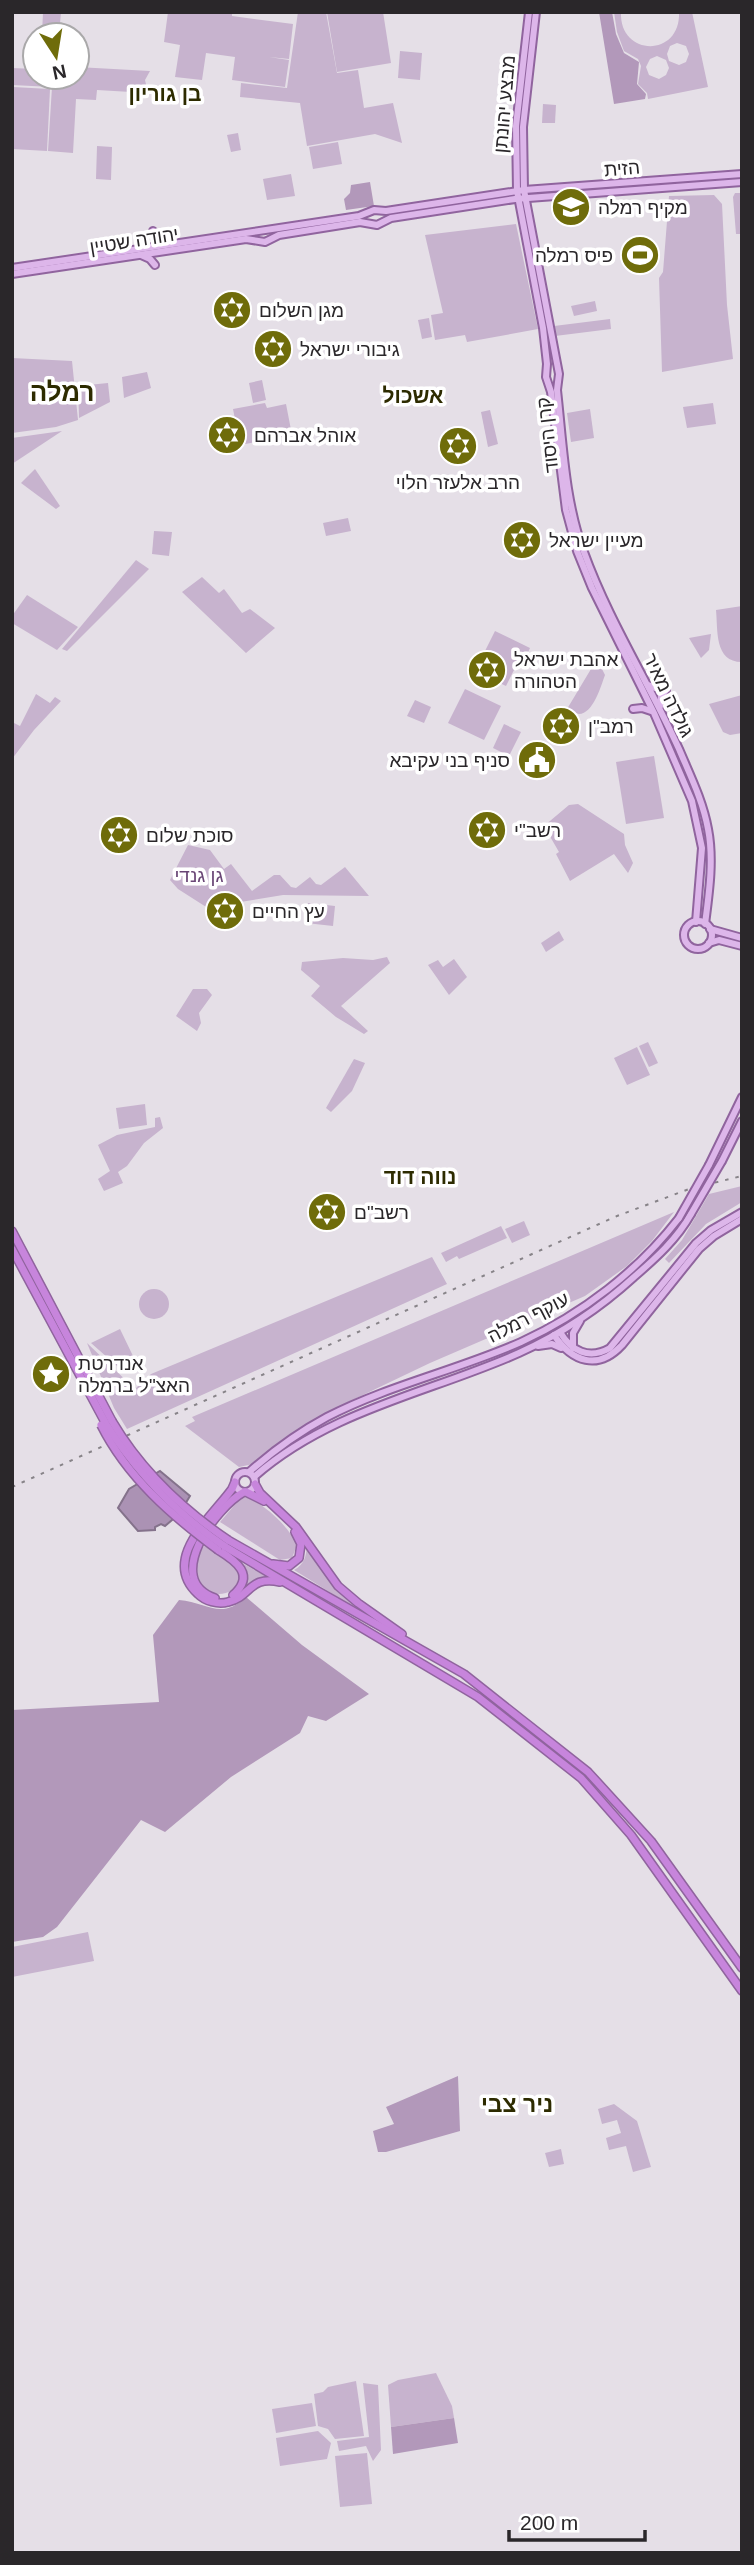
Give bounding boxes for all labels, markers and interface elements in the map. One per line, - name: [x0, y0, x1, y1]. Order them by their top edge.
- north arrow: [21, 21, 91, 91]
- street label: מבצע יהונתן: [490, 54, 519, 154]
- text: N: [51, 60, 68, 84]
- district label: בן גוריון: [128, 82, 202, 105]
- street label: הזית: [603, 156, 641, 181]
- school or university icon: מקיף רמלה: [550, 186, 592, 228]
- place label: מקיף רמלה: [598, 197, 688, 218]
- street label: יהודה שטיין: [88, 223, 180, 258]
- sports icon: פיס רמלה: [619, 234, 661, 276]
- place label: פיס רמלה: [535, 245, 613, 266]
- synagogue icon: מגן השלום: [211, 289, 253, 331]
- place label: מגן השלום: [259, 300, 344, 321]
- synagogue icon: גיבורי ישראל: [252, 328, 294, 370]
- place label: גיבורי ישראל: [300, 339, 400, 360]
- district label: רמלה: [30, 377, 94, 407]
- district label: אשכול: [383, 384, 443, 407]
- street label: קרן היסוד: [532, 396, 563, 474]
- synagogue icon: אוהל אברהם: [206, 414, 248, 456]
- place label: אוהל אברהם: [254, 425, 356, 446]
- synagogue icon: הרב אלעזר הלוי: [437, 425, 479, 467]
- place label: הרב אלעזר הלוי: [396, 472, 520, 493]
- synagogue icon: מעיין ישראל: [501, 519, 543, 561]
- place label: מעיין ישראל: [549, 530, 644, 551]
- synagogue icon: אהבת ישראל הטהורה: [466, 649, 508, 691]
- place label: אהבת ישראל הטהורה: [514, 649, 618, 692]
- street label: גולדה מאיר: [639, 650, 698, 740]
- synagogue icon: רמב"ן: [540, 705, 582, 747]
- place label: רמב"ן: [588, 716, 634, 737]
- public building icon: סניף בני עקיבא: [516, 739, 558, 781]
- place label: סניף בני עקיבא: [389, 750, 510, 771]
- synagogue icon: רשב"י: [466, 809, 508, 851]
- synagogue icon: סוכת שלום: [98, 814, 140, 856]
- place label: רשב"י: [514, 820, 561, 841]
- place label: סוכת שלום: [146, 825, 234, 846]
- park label: גן גנדי: [174, 865, 224, 886]
- synagogue icon: עץ החיים: [204, 890, 246, 932]
- place label: עץ החיים: [252, 901, 325, 922]
- district label: נווה דוד: [384, 1165, 456, 1188]
- synagogue icon: רשב"ם: [306, 1191, 348, 1233]
- place label: רשב"ם: [354, 1202, 409, 1223]
- street label: עוקף רמלה: [484, 1288, 572, 1347]
- place icon: אנדרטת האצ"ל ברמלה: [30, 1353, 72, 1395]
- place label: אנדרטת האצ"ל ברמלה: [78, 1353, 190, 1396]
- district label: ניר צבי: [481, 2091, 553, 2117]
- scale bar: [509, 2498, 646, 2542]
- text: 200 m: [520, 2511, 578, 2534]

